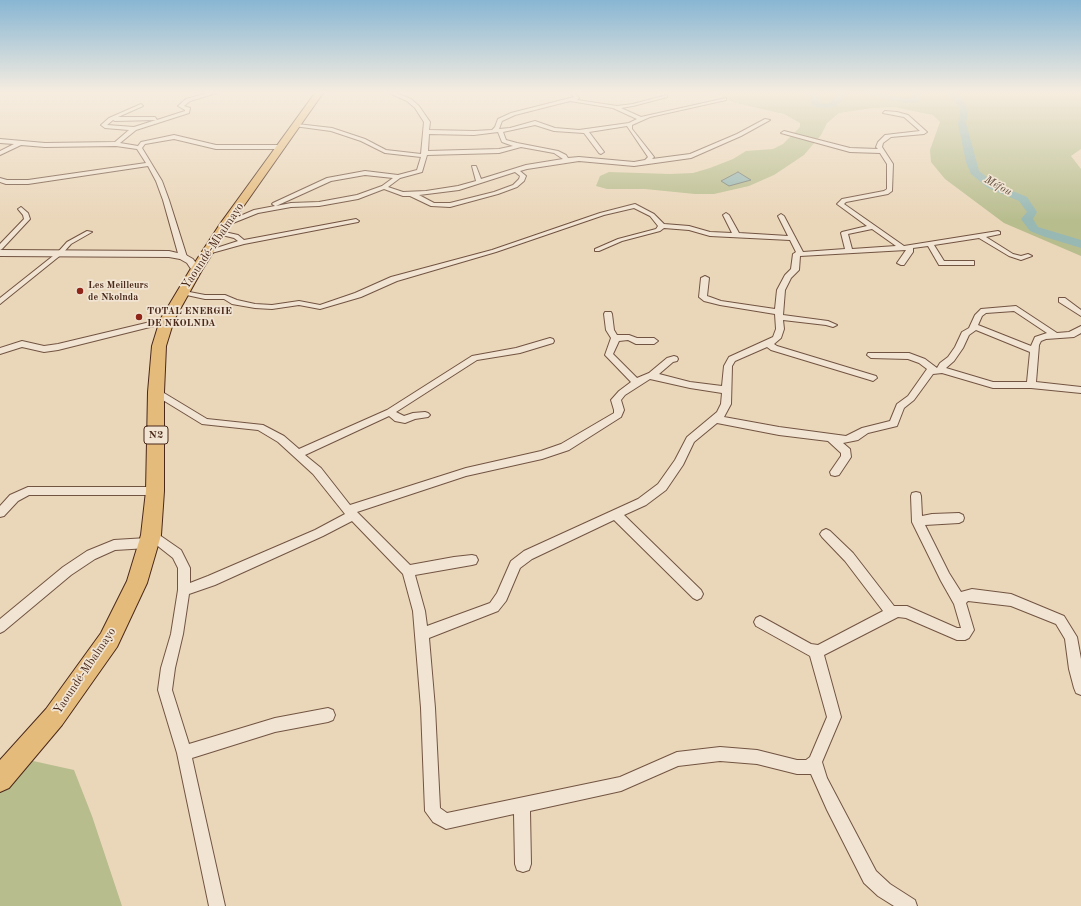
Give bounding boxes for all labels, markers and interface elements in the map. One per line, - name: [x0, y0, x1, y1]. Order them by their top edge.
- water label: Méfou: [982, 173, 1014, 199]
- street label: Yaoundé-Mbalmayo: [179, 200, 247, 292]
- place label: Les Meilleurs de Nkolnda: [88, 279, 148, 302]
- marker: Les Meilleurs de Nkolnda: [75, 286, 85, 296]
- place label: TOTAL ENERGIE DE NKOLNDA: [147, 305, 232, 328]
- marker: TOTAL ENERGIE DE NKOLNDA: [134, 312, 144, 322]
- road number: N2: [144, 426, 168, 444]
- street label: Yaoundé-Mbalmayo: [51, 625, 119, 717]

